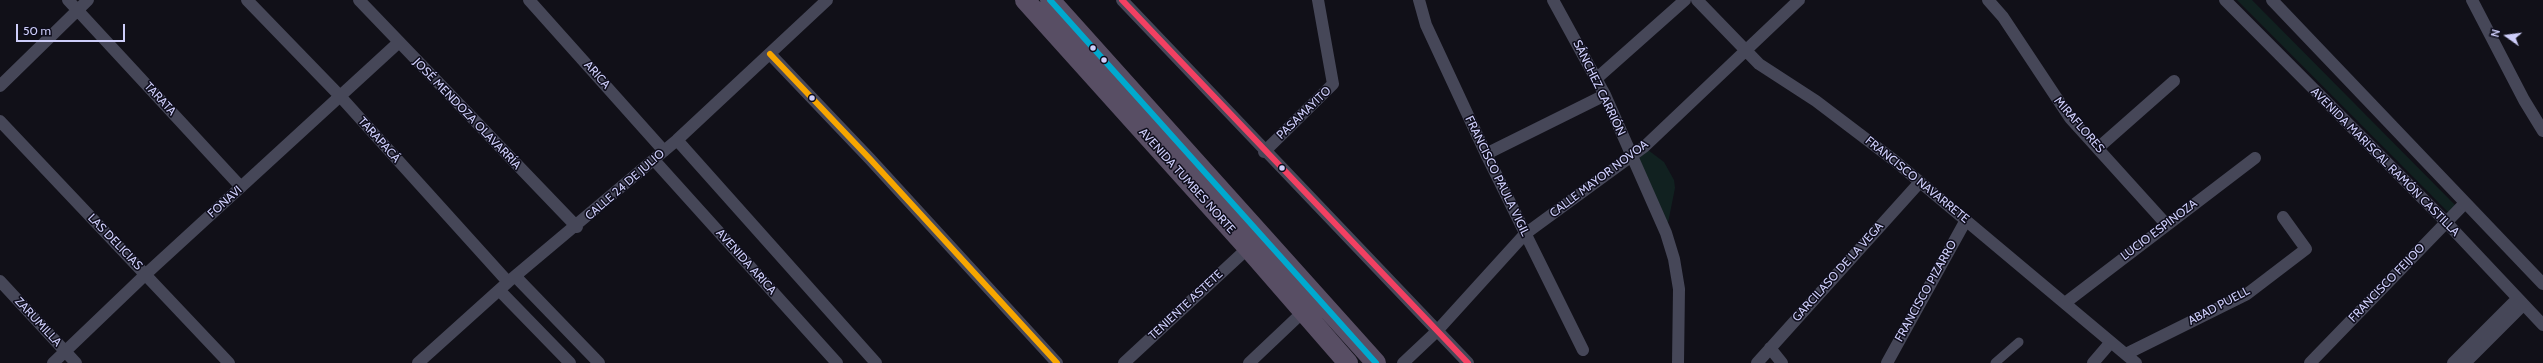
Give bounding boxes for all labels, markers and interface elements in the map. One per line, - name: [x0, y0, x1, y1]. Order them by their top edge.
- scale bar: [18, 16, 127, 42]
- north arrow: [2487, 16, 2527, 56]
- text: 50 m: [23, 23, 51, 38]
- text: N: [2488, 28, 2503, 39]
- street label: SÁNCHEZ CARRIÓN: [1570, 38, 1628, 138]
- unlabelled marker: [1088, 43, 1098, 53]
- street label: JOSÉ MENDOZA OLAVARRÍA: [410, 55, 524, 173]
- unlabelled marker: [1099, 55, 1109, 65]
- street label: ARICA: [581, 58, 613, 92]
- street label: TARATA: [141, 79, 179, 119]
- street label: PASAMAYITO: [1274, 84, 1334, 142]
- street label: AVENIDA MARISCAL RAMÓN CASTILLA: [2308, 85, 2462, 239]
- unlabelled marker: [807, 93, 817, 103]
- street label: MIRAFLORES: [2051, 94, 2107, 156]
- street label: TARAPACÁ: [355, 114, 403, 166]
- street label: FRANCISCO PAULA VIGIL: [1462, 114, 1532, 238]
- street label: AVENIDA TUMBES NORTE: [1136, 125, 1238, 237]
- street label: FRANCISCO NAVARRETE: [1862, 134, 1972, 226]
- street label: CALLE MAYOR NOVOA: [1547, 137, 1651, 221]
- street label: CALLE 24 DE JULIO: [582, 147, 668, 223]
- unlabelled marker: [1277, 163, 1287, 173]
- street label: FONAVI: [205, 183, 245, 221]
- street label: LUCIO ESPINOZA: [2118, 197, 2200, 263]
- street label: LAS DELICIAS: [85, 211, 145, 273]
- street label: GARCILASO DE LA VEGA: [1790, 219, 1886, 325]
- street label: AVENIDA ARICA: [713, 226, 779, 298]
- street label: FRANCISCO PIZARRO: [1892, 238, 1960, 344]
- street label: FRANCISCO FEIJOO: [2346, 241, 2428, 325]
- street label: TENIENTE ASTETE: [1146, 267, 1226, 343]
- street label: ABAD PUELL: [2186, 284, 2252, 328]
- street label: ZARUMILLA: [12, 294, 64, 350]

